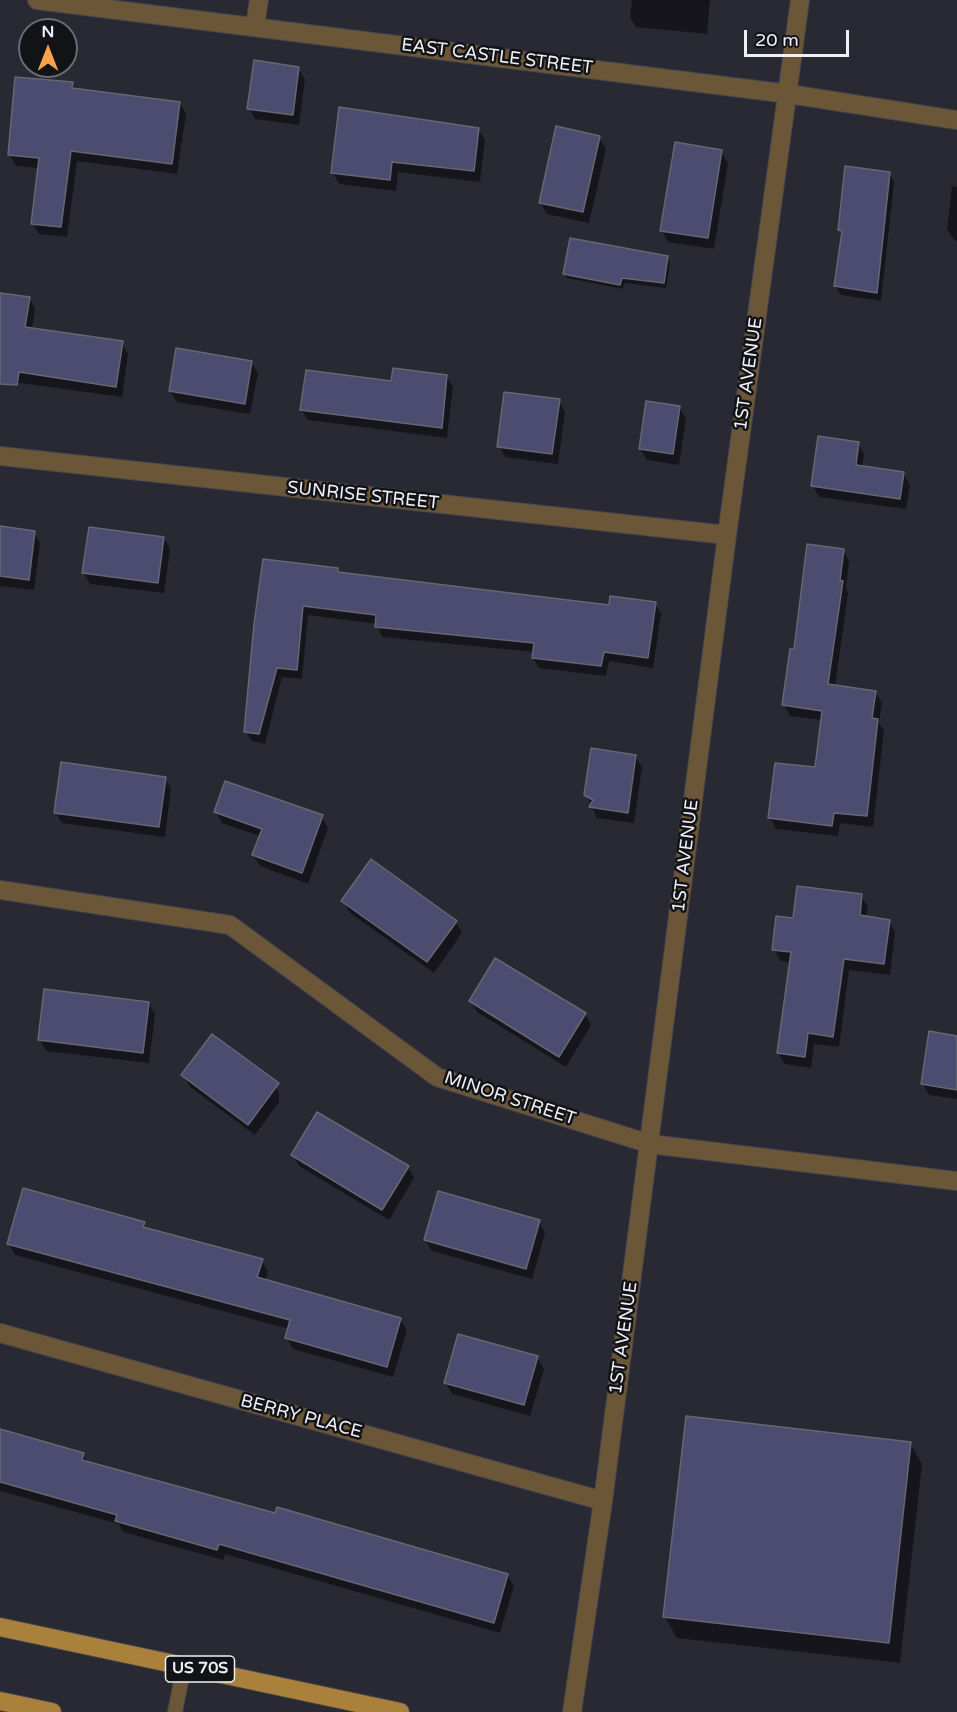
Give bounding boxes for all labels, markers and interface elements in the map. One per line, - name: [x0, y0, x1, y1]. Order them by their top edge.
- north arrow: [18, 18, 78, 78]
- scale bar: [747, 18, 852, 56]
- text: N: [42, 22, 54, 42]
- text: 20 m: [755, 29, 799, 51]
- street label: EAST CASTLE STREET: [400, 35, 594, 79]
- street label: 1ST AVENUE: [730, 316, 768, 432]
- street label: SUNRISE STREET: [286, 477, 440, 515]
- street label: 1ST AVENUE: [668, 798, 704, 914]
- street label: MINOR STREET: [441, 1068, 579, 1130]
- street label: 1ST AVENUE: [605, 1280, 643, 1396]
- street label: BERRY PLACE: [238, 1390, 364, 1444]
- road number: US 70S: [166, 1656, 234, 1682]

